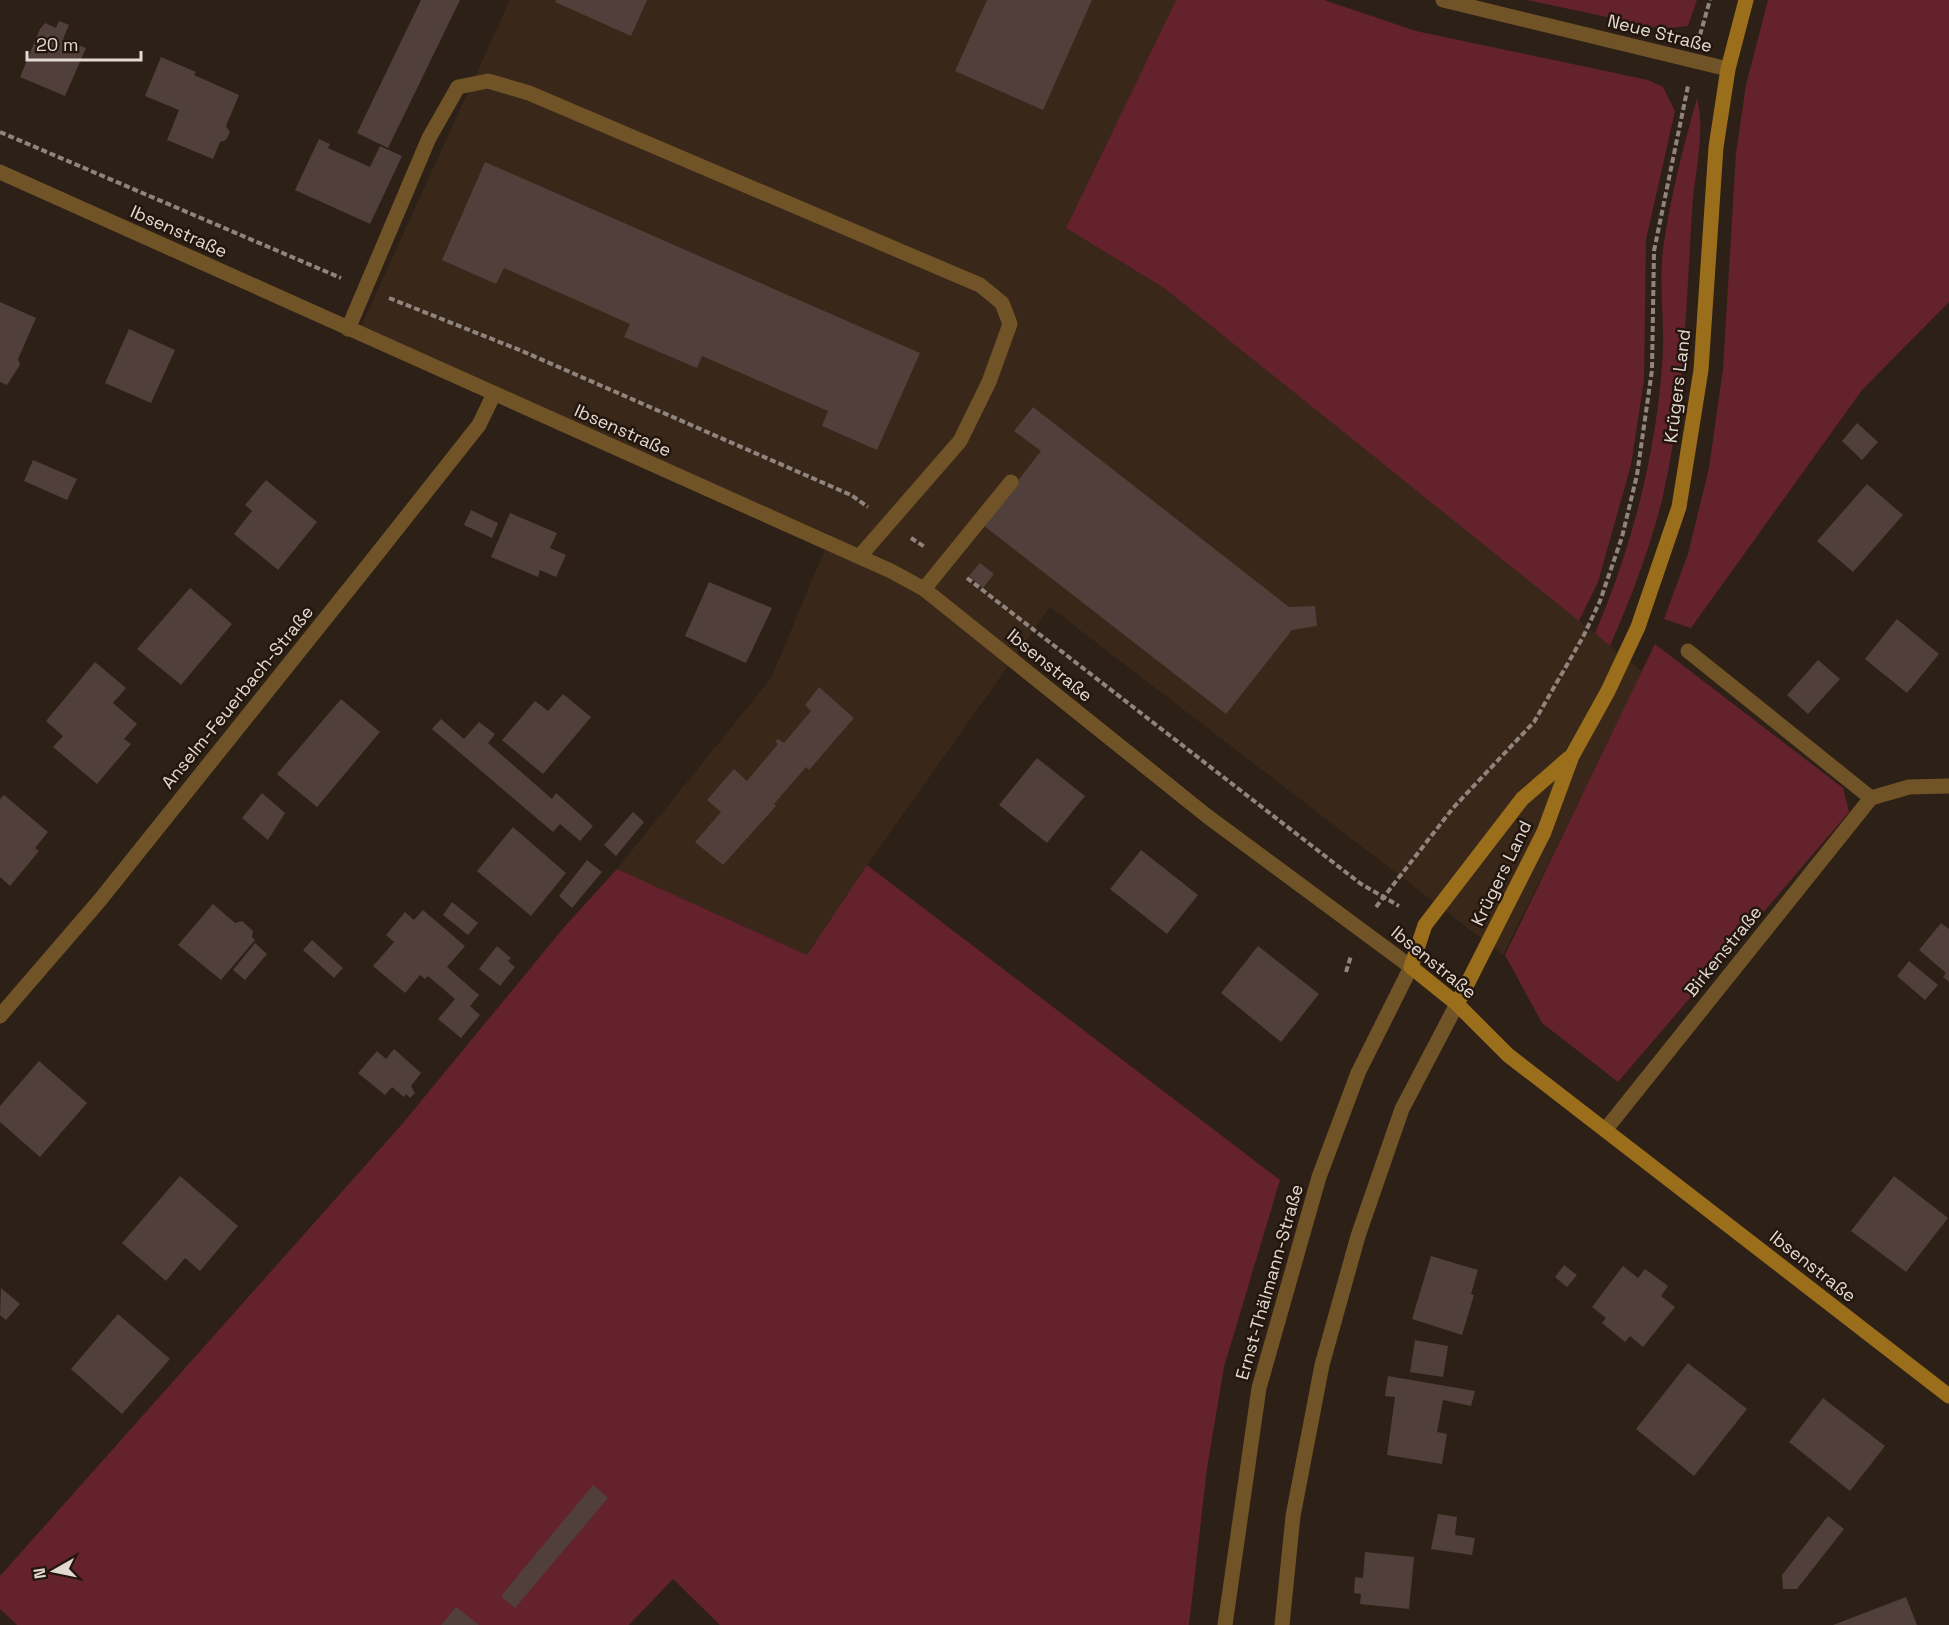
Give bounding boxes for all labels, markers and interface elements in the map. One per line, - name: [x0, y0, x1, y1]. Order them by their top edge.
- street label: Neue Straße: [1605, 9, 1715, 57]
- scale bar: [27, 24, 141, 62]
- text: 20 m: [36, 33, 79, 56]
- street label: Ibsenstraße: [127, 199, 231, 263]
- street label: Krügers Land: [1659, 328, 1695, 444]
- street label: Ibsenstraße: [571, 398, 675, 462]
- street label: Anselm-Feuerbach-Straße: [156, 601, 318, 793]
- street label: Ibsenstraße: [1003, 623, 1097, 707]
- street label: Krügers Land: [1466, 816, 1536, 930]
- street label: Birkenstraße: [1679, 901, 1767, 1001]
- street label: Ibsenstraße: [1387, 920, 1481, 1004]
- street label: Ernst-Thälmann-Straße: [1230, 1182, 1308, 1382]
- street label: Ibsenstraße: [1765, 1225, 1861, 1307]
- north arrow: [24, 1541, 84, 1601]
- text: N: [28, 1566, 51, 1580]

